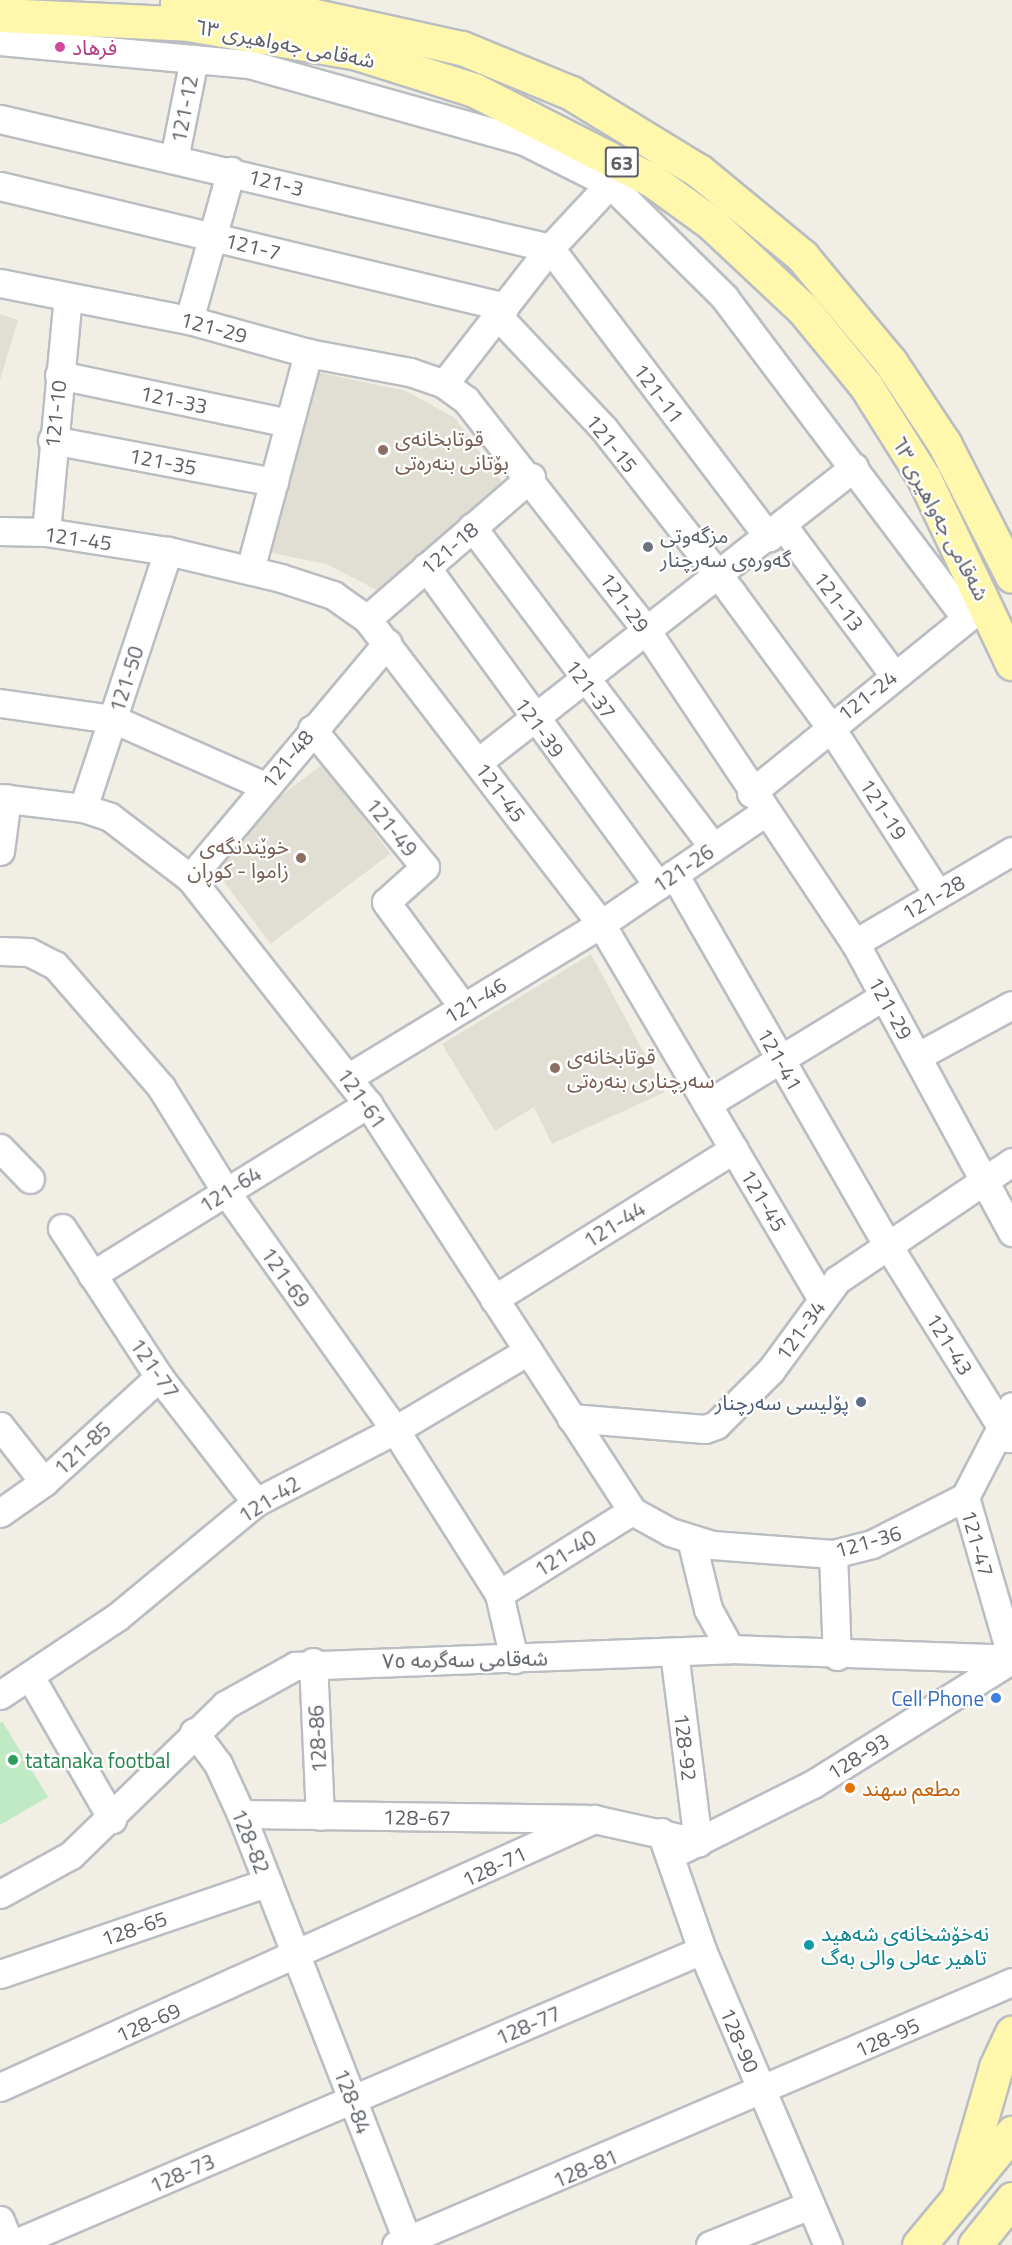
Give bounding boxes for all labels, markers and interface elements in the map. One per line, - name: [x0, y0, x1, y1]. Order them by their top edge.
- street label: شەقامی جەواهیری ٦٣: [193, 13, 377, 73]
- place label: فرهاد: [72, 34, 117, 60]
- marker: فرهاد: [53, 40, 67, 54]
- street label: 121-12: [165, 73, 203, 145]
- road number: 63: [604, 145, 640, 179]
- street label: 121-3: [246, 163, 306, 201]
- street label: 121-7: [223, 227, 283, 265]
- street label: 121-29: [178, 306, 250, 348]
- street label: 121-11: [628, 358, 690, 428]
- street label: 121-10: [39, 379, 71, 449]
- street label: 121-33: [138, 380, 210, 418]
- street label: 121-15: [581, 409, 643, 477]
- place label: قوتابخانەی بۆتانی بنەرەتی: [395, 425, 509, 475]
- street label: شەقامی جەواهیری ٦٣: [887, 431, 995, 605]
- street label: 121-35: [127, 442, 199, 480]
- marker: قوتابخانەی بۆتانی بنەرەتی: [376, 443, 390, 457]
- street label: 121-18: [415, 516, 483, 580]
- street label: 121-45: [43, 521, 113, 555]
- place label: مزگەوتی گەورەی سەرچنار: [660, 522, 791, 572]
- marker: مزگەوتی گەورەی سەرچنار: [641, 540, 655, 554]
- street label: 121-13: [808, 566, 870, 636]
- street label: 121-29: [595, 567, 655, 637]
- street label: 121-50: [104, 643, 148, 715]
- street label: 121-37: [560, 654, 622, 724]
- street label: 121-24: [832, 664, 902, 726]
- street label: 121-39: [510, 692, 570, 762]
- street label: 121-48: [256, 725, 318, 793]
- street label: 121-45: [470, 757, 532, 827]
- street label: 121-19: [855, 774, 913, 844]
- street label: 121-49: [361, 793, 423, 861]
- place label: خوێندنگەی زاموا - کوڕان: [187, 833, 289, 883]
- street label: 121-26: [648, 839, 718, 897]
- marker: خوێندنگەی زاموا - کوڕان: [294, 851, 308, 865]
- street label: 121-28: [897, 869, 969, 925]
- street label: 121-46: [439, 972, 511, 1028]
- street label: 121-29: [863, 972, 919, 1044]
- street label: 121-41: [752, 1023, 808, 1095]
- place label: قوتابخانەی سەرچناری بنەرەتی: [567, 1043, 715, 1093]
- marker: قوتابخانەی سەرچناری بنەرەتی: [548, 1061, 562, 1075]
- street label: 121-61: [332, 1063, 392, 1133]
- street label: 121-64: [194, 1160, 266, 1218]
- street label: 121-45: [736, 1164, 792, 1236]
- street label: 121-44: [578, 1195, 650, 1253]
- street label: 121-69: [256, 1242, 316, 1312]
- street label: 121-34: [770, 1295, 830, 1365]
- street label: 121-43: [921, 1308, 979, 1380]
- street label: 121-77: [125, 1333, 185, 1403]
- place label: پۆلیسی سەرچنار: [715, 1389, 849, 1415]
- marker: پۆلیسی سەرچنار: [854, 1395, 868, 1409]
- street label: 121-85: [48, 1416, 116, 1480]
- street label: 121-42: [233, 1470, 305, 1528]
- street label: 121-47: [957, 1507, 999, 1579]
- street label: 121-36: [832, 1520, 904, 1562]
- street label: 121-40: [529, 1524, 601, 1582]
- street label: شەقامی سەگرمە ٧٥: [382, 1645, 548, 1673]
- place label: Cell Phone: [891, 1685, 984, 1711]
- marker: Cell Phone: [989, 1691, 1003, 1705]
- street label: 128-86: [303, 1704, 331, 1774]
- street label: 128-92: [669, 1712, 703, 1782]
- street label: 128-93: [822, 1727, 894, 1785]
- place label: tatanaka footbal: [25, 1747, 170, 1773]
- marker: tatanaka footbal: [6, 1753, 20, 1767]
- place label: مطعم سهند: [862, 1775, 961, 1801]
- marker: مطعم سهند: [843, 1781, 857, 1795]
- street label: 128-67: [383, 1804, 451, 1830]
- street label: 128-82: [227, 1805, 275, 1877]
- street label: 128-71: [458, 1840, 530, 1892]
- street label: 128-65: [98, 1905, 170, 1951]
- place label: نەخۆشخانەی شەهید تاهیر عەلی والی بەگ: [821, 1920, 989, 1970]
- marker: نەخۆشخانەی شەهید تاهیر عەلی والی بەگ: [802, 1938, 816, 1952]
- street label: 128-69: [112, 1997, 184, 2047]
- street label: 128-77: [492, 2000, 564, 2050]
- street label: 128-90: [715, 2004, 765, 2076]
- street label: 128-95: [851, 2012, 923, 2062]
- street label: 128-84: [329, 2065, 377, 2137]
- street label: 128-81: [549, 2143, 621, 2193]
- street label: 128-73: [146, 2148, 218, 2198]

